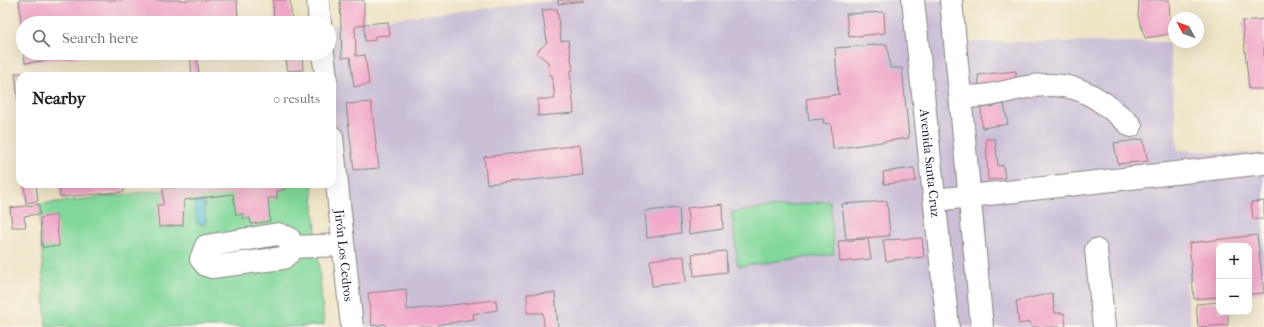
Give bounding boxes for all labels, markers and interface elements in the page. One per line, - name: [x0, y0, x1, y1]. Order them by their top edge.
- north arrow: [1168, 12, 1204, 48]
- search box: [16, 16, 336, 60]
- icon: search: [30, 27, 52, 49]
- text: Search here: [62, 29, 138, 47]
- text: Nearby: [32, 88, 86, 108]
- text: 0 results: [273, 91, 320, 106]
- street label: Avenida Santa Cruz: [917, 107, 944, 218]
- street label: Jirón Los Cedros: [332, 208, 357, 302]
- map controls: [1216, 243, 1252, 315]
- button: +: [1216, 243, 1252, 279]
- button: −: [1216, 279, 1252, 315]

